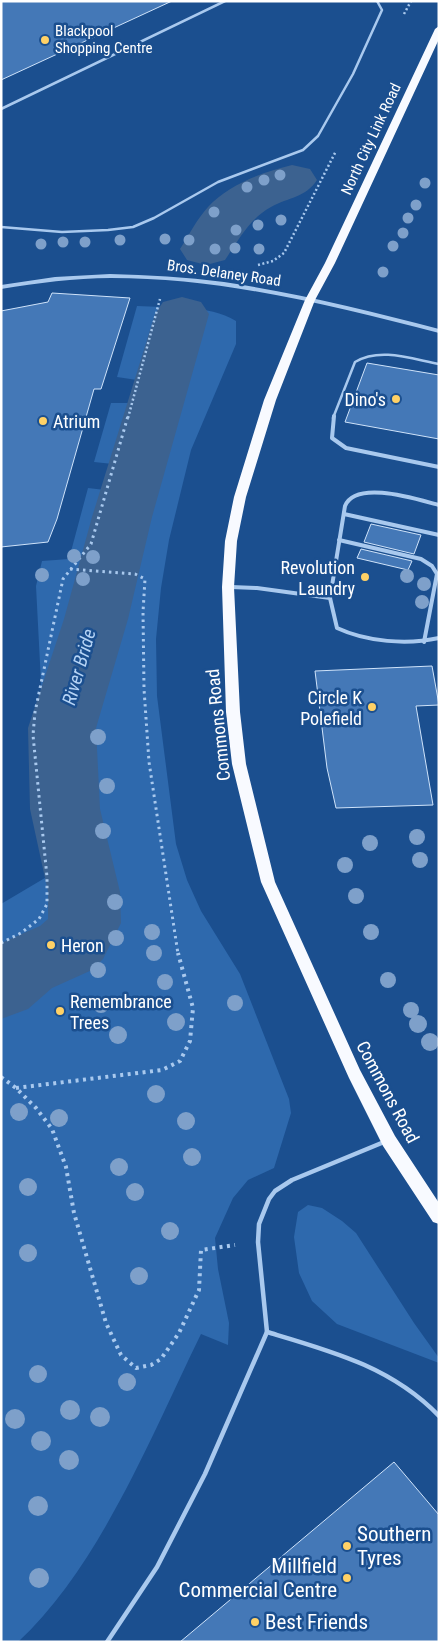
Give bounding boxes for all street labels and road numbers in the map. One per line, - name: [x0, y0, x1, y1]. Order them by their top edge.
- street label: North City Link Road: [337, 80, 405, 198]
- street label: Bros. Delaney Road: [166, 256, 282, 290]
- street label: Commons Road: [202, 668, 234, 782]
- street label: Commons Road: [352, 1037, 424, 1147]

